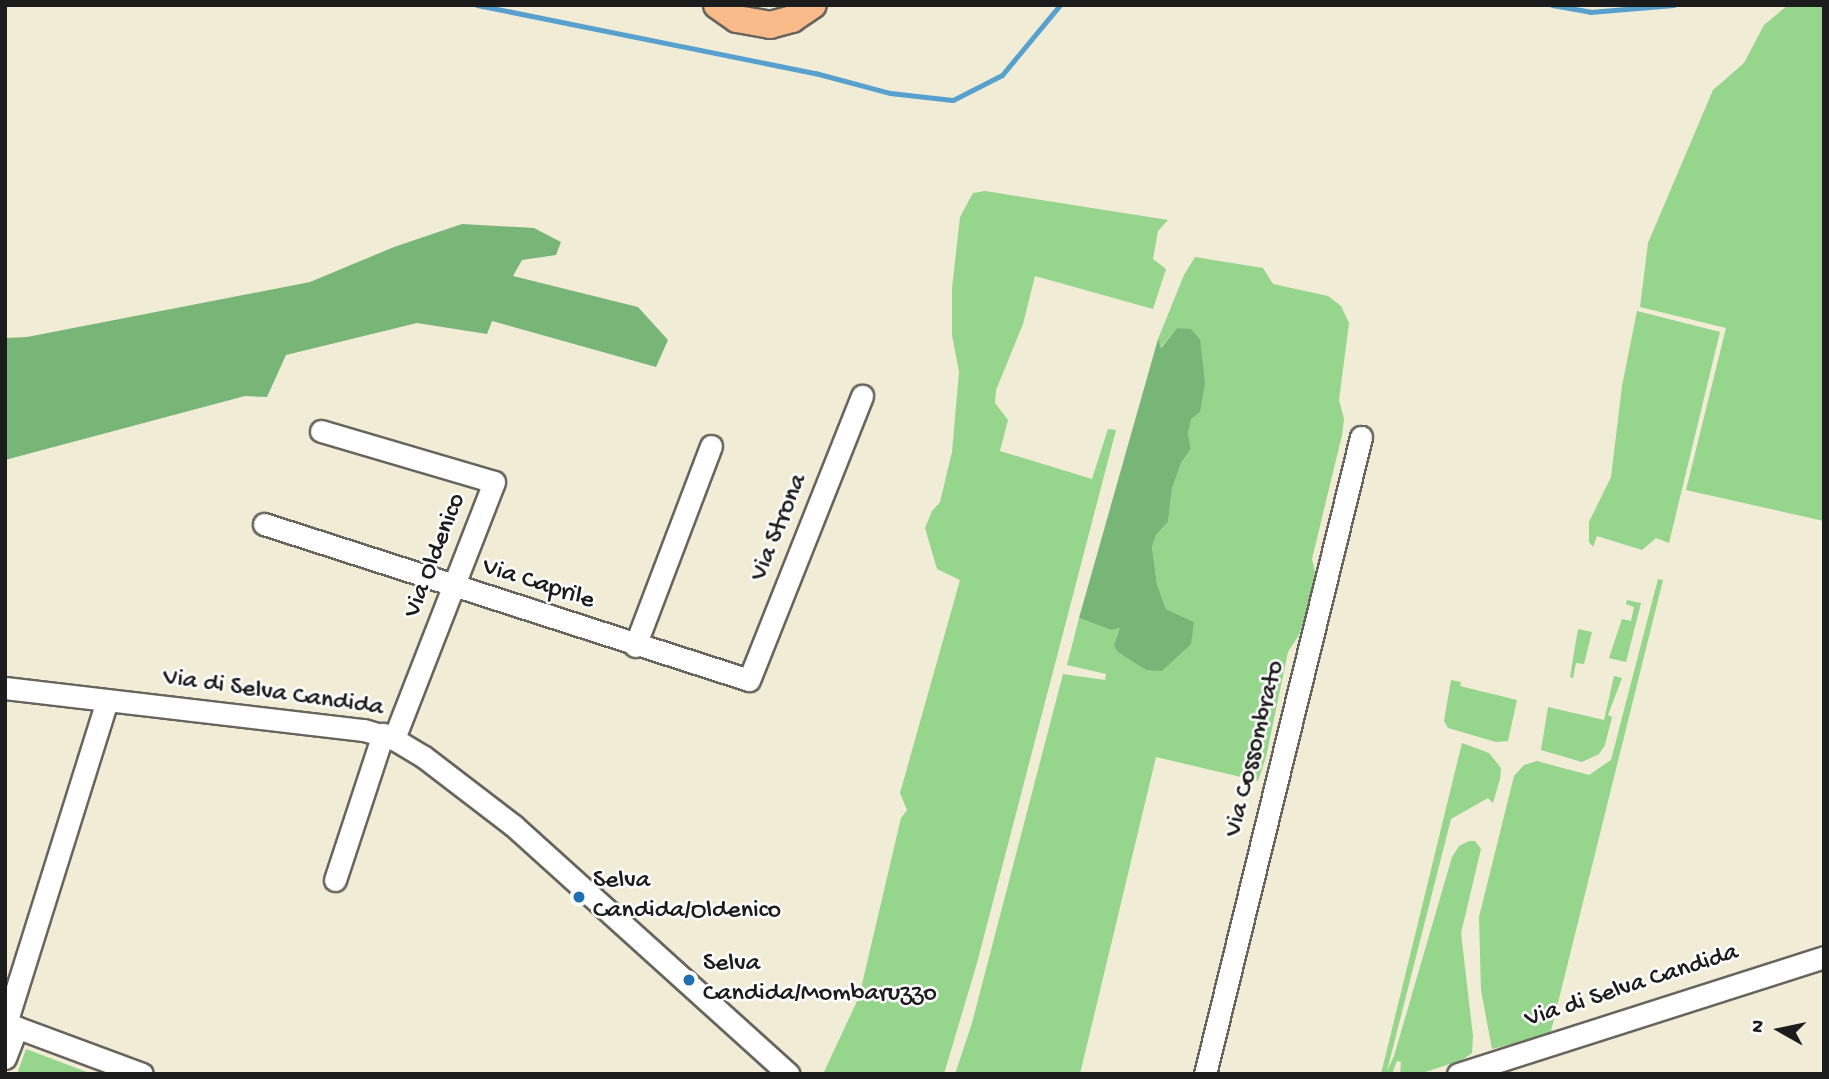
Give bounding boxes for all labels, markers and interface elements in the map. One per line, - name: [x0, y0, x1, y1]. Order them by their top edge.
- street label: Via Strona: [744, 470, 816, 586]
- street label: Via Oldenico: [398, 489, 474, 623]
- street label: Via Caprile: [478, 552, 598, 618]
- street label: Via Cossombrato: [1219, 657, 1293, 841]
- street label: Via di Selva Candida: [161, 663, 385, 725]
- place label: Selva Candida/Oldenico: [593, 866, 781, 928]
- marker: Selva Candida/Oldenico: [571, 889, 587, 905]
- street label: Via di Selva Candida: [1521, 938, 1743, 1036]
- place label: Selva Candida/Mombaruzzo: [703, 949, 937, 1010]
- marker: Selva Candida/Mombaruzzo: [681, 972, 697, 988]
- north arrow: [1745, 995, 1815, 1065]
- text: N: [1746, 1019, 1771, 1035]

